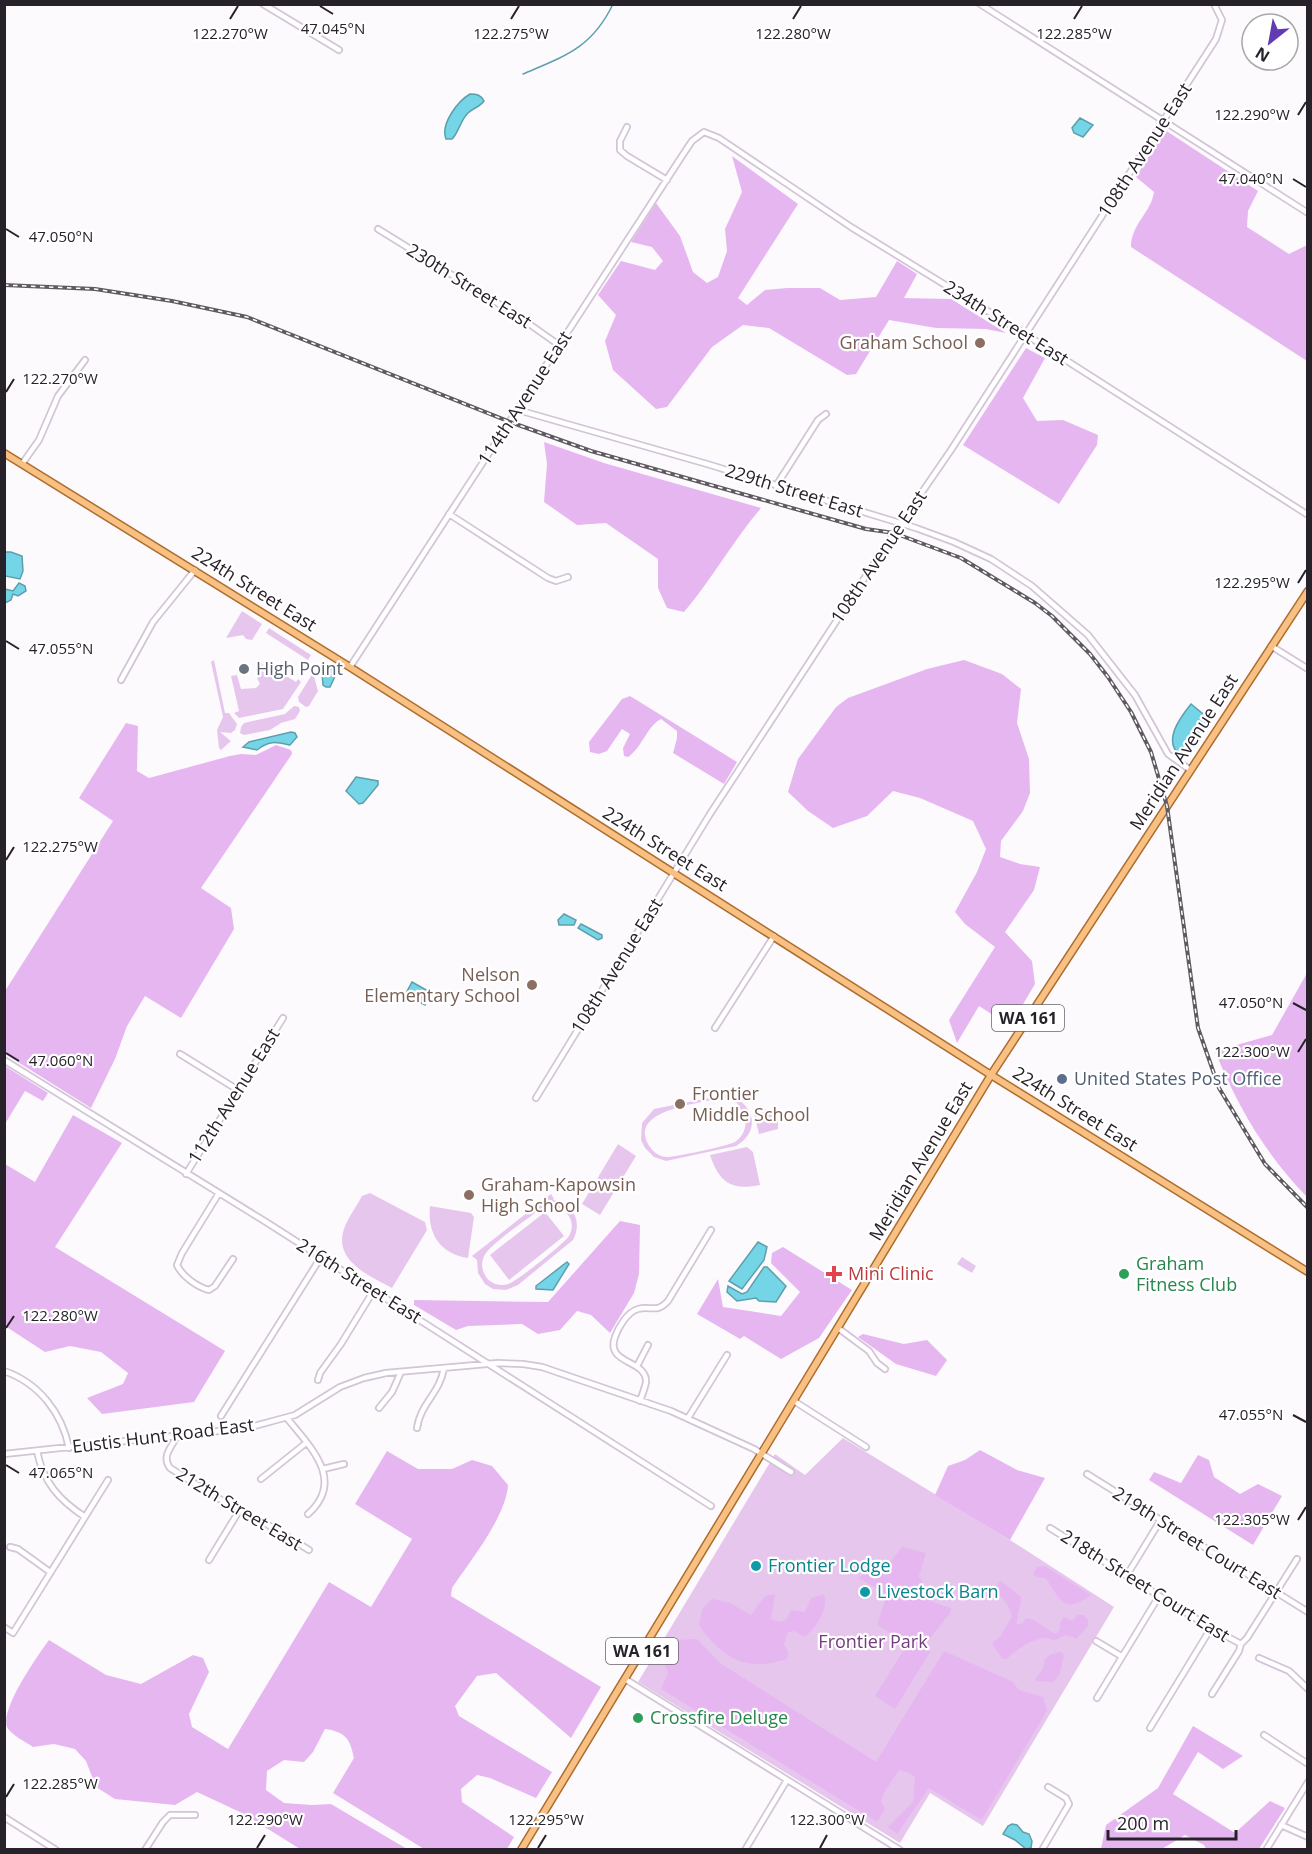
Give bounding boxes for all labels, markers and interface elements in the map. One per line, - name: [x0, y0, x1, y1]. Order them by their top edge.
- north arrow: [1240, 12, 1300, 72]
- text: 47.045°N: [301, 18, 365, 38]
- text: 122.270°W: [192, 23, 268, 43]
- text: 122.275°W: [473, 23, 549, 43]
- text: 122.280°W: [755, 23, 831, 43]
- text: 122.285°W: [1036, 23, 1112, 43]
- text: N: [1251, 42, 1274, 68]
- street label: 108th Avenue East: [1092, 78, 1197, 221]
- text: 122.290°W: [1214, 104, 1290, 124]
- text: 47.040°N: [1219, 168, 1283, 188]
- text: 47.050°N: [29, 226, 93, 246]
- street label: 230th Street East: [403, 237, 537, 333]
- street label: 234th Street East: [940, 274, 1074, 370]
- street label: 114th Avenue East: [472, 326, 577, 469]
- place label: Graham School: [839, 330, 968, 354]
- marker: Graham School: [973, 336, 987, 350]
- text: 122.270°W: [22, 368, 98, 388]
- street label: 229th Street East: [722, 458, 866, 522]
- street label: 108th Avenue East: [825, 485, 932, 628]
- street label: 224th Street East: [188, 540, 322, 636]
- text: 122.295°W: [1214, 572, 1290, 592]
- text: 47.055°N: [29, 638, 93, 658]
- place label: High Point: [256, 656, 343, 680]
- marker: High Point: [237, 662, 251, 676]
- street label: Meridian Avenue East: [1124, 669, 1243, 834]
- street label: 224th Street East: [599, 800, 733, 896]
- text: 122.275°W: [22, 836, 98, 856]
- street label: 108th Avenue East: [565, 893, 667, 1038]
- place label: Nelson Elementary School: [364, 962, 520, 1007]
- marker: Nelson Elementary School: [525, 978, 539, 992]
- text: 47.050°N: [1219, 992, 1283, 1012]
- road number: WA 161: [992, 1005, 1064, 1031]
- street label: 112th Avenue East: [182, 1023, 284, 1168]
- text: 122.300°W: [1214, 1041, 1290, 1061]
- text: 47.060°N: [29, 1050, 93, 1070]
- street label: 224th Street East: [1009, 1060, 1143, 1156]
- place label: United States Post Office: [1074, 1066, 1282, 1090]
- marker: United States Post Office: [1055, 1072, 1069, 1086]
- street label: Meridian Avenue East: [863, 1076, 977, 1245]
- place label: Frontier Middle School: [692, 1081, 810, 1126]
- marker: Frontier Middle School: [673, 1097, 687, 1111]
- place label: Graham-Kapowsin High School: [481, 1172, 636, 1217]
- marker: Graham-Kapowsin High School: [462, 1188, 476, 1202]
- street label: 216th Street East: [293, 1232, 427, 1328]
- place label: Graham Fitness Club: [1136, 1251, 1237, 1296]
- place label: Mini Clinic: [848, 1261, 934, 1285]
- marker: Mini Clinic: [825, 1265, 843, 1283]
- marker: Graham Fitness Club: [1117, 1267, 1131, 1281]
- text: 122.280°W: [22, 1305, 98, 1325]
- text: 47.055°N: [1219, 1404, 1283, 1424]
- street label: Eustis Hunt Road East: [71, 1412, 255, 1458]
- street label: 212th Street East: [172, 1461, 307, 1555]
- text: 47.065°N: [29, 1462, 93, 1482]
- street label: 219th Street Court East: [1109, 1480, 1286, 1604]
- text: 122.305°W: [1214, 1509, 1290, 1529]
- street label: 218th Street Court East: [1057, 1523, 1234, 1647]
- place label: Frontier Lodge: [768, 1553, 891, 1577]
- marker: Frontier Lodge: [749, 1559, 763, 1573]
- place label: Livestock Barn: [877, 1579, 999, 1603]
- marker: Livestock Barn: [858, 1585, 872, 1599]
- park label: Frontier Park: [818, 1629, 928, 1653]
- road number: WA 161: [606, 1638, 678, 1664]
- place label: Crossfire Deluge: [650, 1705, 788, 1729]
- marker: Crossfire Deluge: [631, 1711, 645, 1725]
- text: 122.285°W: [22, 1773, 98, 1793]
- scale bar: [1108, 1803, 1236, 1841]
- text: 122.290°W: [227, 1809, 303, 1829]
- text: 122.295°W: [508, 1809, 584, 1829]
- text: 122.300°W: [789, 1809, 865, 1829]
- text: 200 m: [1117, 1811, 1169, 1835]

